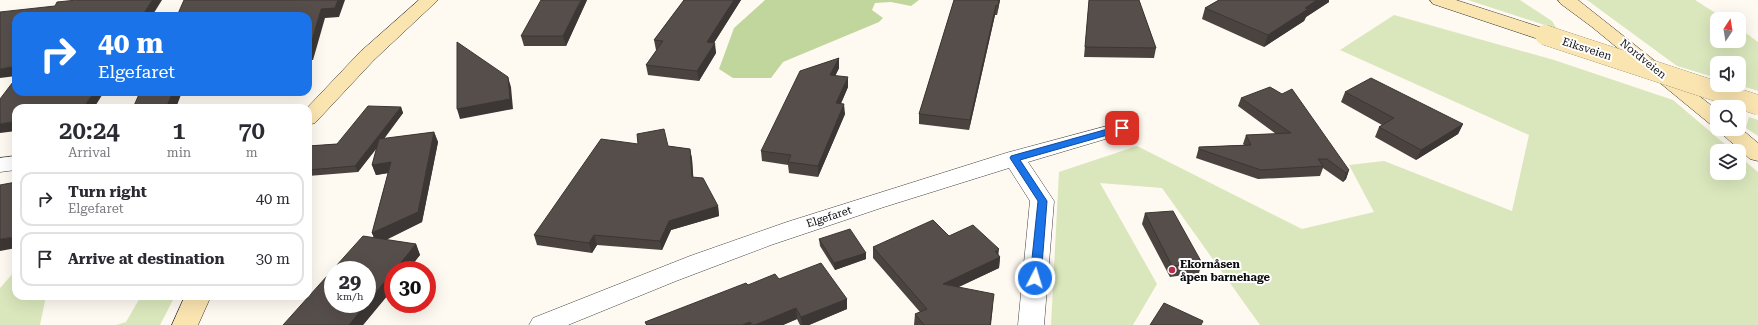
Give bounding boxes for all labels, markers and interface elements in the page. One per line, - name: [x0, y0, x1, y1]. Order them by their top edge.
- north arrow: [1710, 12, 1746, 48]
- map controls: [1710, 12, 1746, 180]
- text: 40 m: [98, 27, 163, 60]
- icon: right: [32, 28, 84, 80]
- street label: Eiksveien: [1561, 35, 1613, 63]
- street label: Nordveien: [1617, 36, 1669, 82]
- button: sound: [1710, 56, 1746, 92]
- text: Elgefaret: [98, 61, 175, 82]
- button: search: [1710, 100, 1746, 136]
- pin: [1105, 111, 1139, 145]
- text: 20:24: [59, 117, 120, 145]
- text: 1: [172, 117, 186, 145]
- text: 70: [238, 117, 265, 145]
- icon: arrive: [1111, 117, 1133, 139]
- button: layers: [1710, 144, 1746, 180]
- text: Arrival: [68, 145, 111, 160]
- text: min: [167, 145, 191, 160]
- text: m: [246, 145, 258, 160]
- text: Turn right: [68, 183, 147, 201]
- icon: right: [34, 188, 56, 210]
- text: 40 m: [256, 190, 290, 208]
- text: Elgefaret: [68, 201, 124, 216]
- street label: Elgefaret: [805, 204, 853, 230]
- icon: arrive: [34, 248, 56, 270]
- text: Arrive at destination: [68, 250, 224, 268]
- text: 30 m: [256, 250, 290, 268]
- position arrow: [1014, 257, 1056, 299]
- place label: Ekornåsen åpen barnehage: [1180, 258, 1270, 284]
- speed limit sign: 30: [384, 261, 436, 313]
- marker: Ekornåsen åpen barnehage: [1167, 265, 1177, 275]
- text: 29: [339, 270, 361, 294]
- text: km/h: [337, 291, 363, 302]

